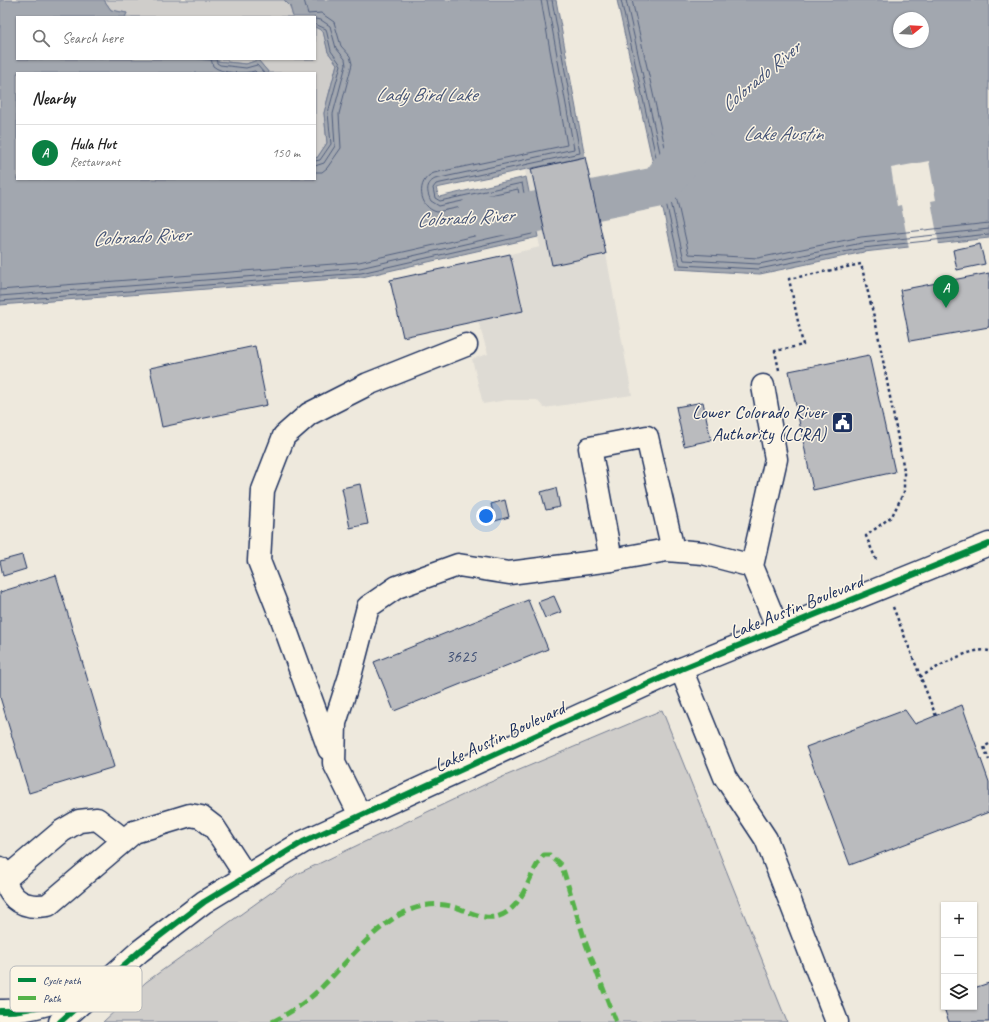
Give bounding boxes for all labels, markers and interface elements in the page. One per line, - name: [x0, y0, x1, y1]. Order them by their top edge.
- north arrow: [893, 12, 929, 48]
- search box: [16, 16, 316, 60]
- icon: search: [30, 27, 52, 49]
- text: Search here: [62, 29, 123, 48]
- water label: Colorado River: [715, 34, 808, 117]
- water label: Lady Bird Lake: [375, 82, 480, 107]
- text: Nearby: [32, 88, 75, 109]
- water label: Lake Austin: [743, 121, 825, 146]
- text: Hula Hut: [70, 135, 116, 154]
- text: A: [42, 145, 48, 161]
- text: 150 m: [272, 145, 300, 161]
- text: Restaurant: [70, 154, 120, 170]
- water label: Colorado River: [416, 202, 517, 233]
- water label: Colorado River: [92, 221, 193, 252]
- pin: A: [933, 275, 959, 308]
- place label: Lower Colorado River Authority (LCRA): [692, 400, 828, 446]
- public building icon: Lower Colorado River Authority (LCRA): [829, 409, 855, 435]
- your location: [476, 506, 496, 526]
- street label: Lake Austin Boulevard: [726, 568, 870, 645]
- house number: 3625: [446, 646, 478, 667]
- street label: Lake Austin Boulevard: [430, 695, 572, 778]
- map controls: [941, 902, 977, 1010]
- button: +: [941, 902, 977, 938]
- button: −: [941, 938, 977, 974]
- legend: [10, 966, 142, 1012]
- text: Cycle path: [43, 973, 82, 987]
- button: layers: [941, 974, 977, 1010]
- text: Path: [43, 991, 62, 1005]

